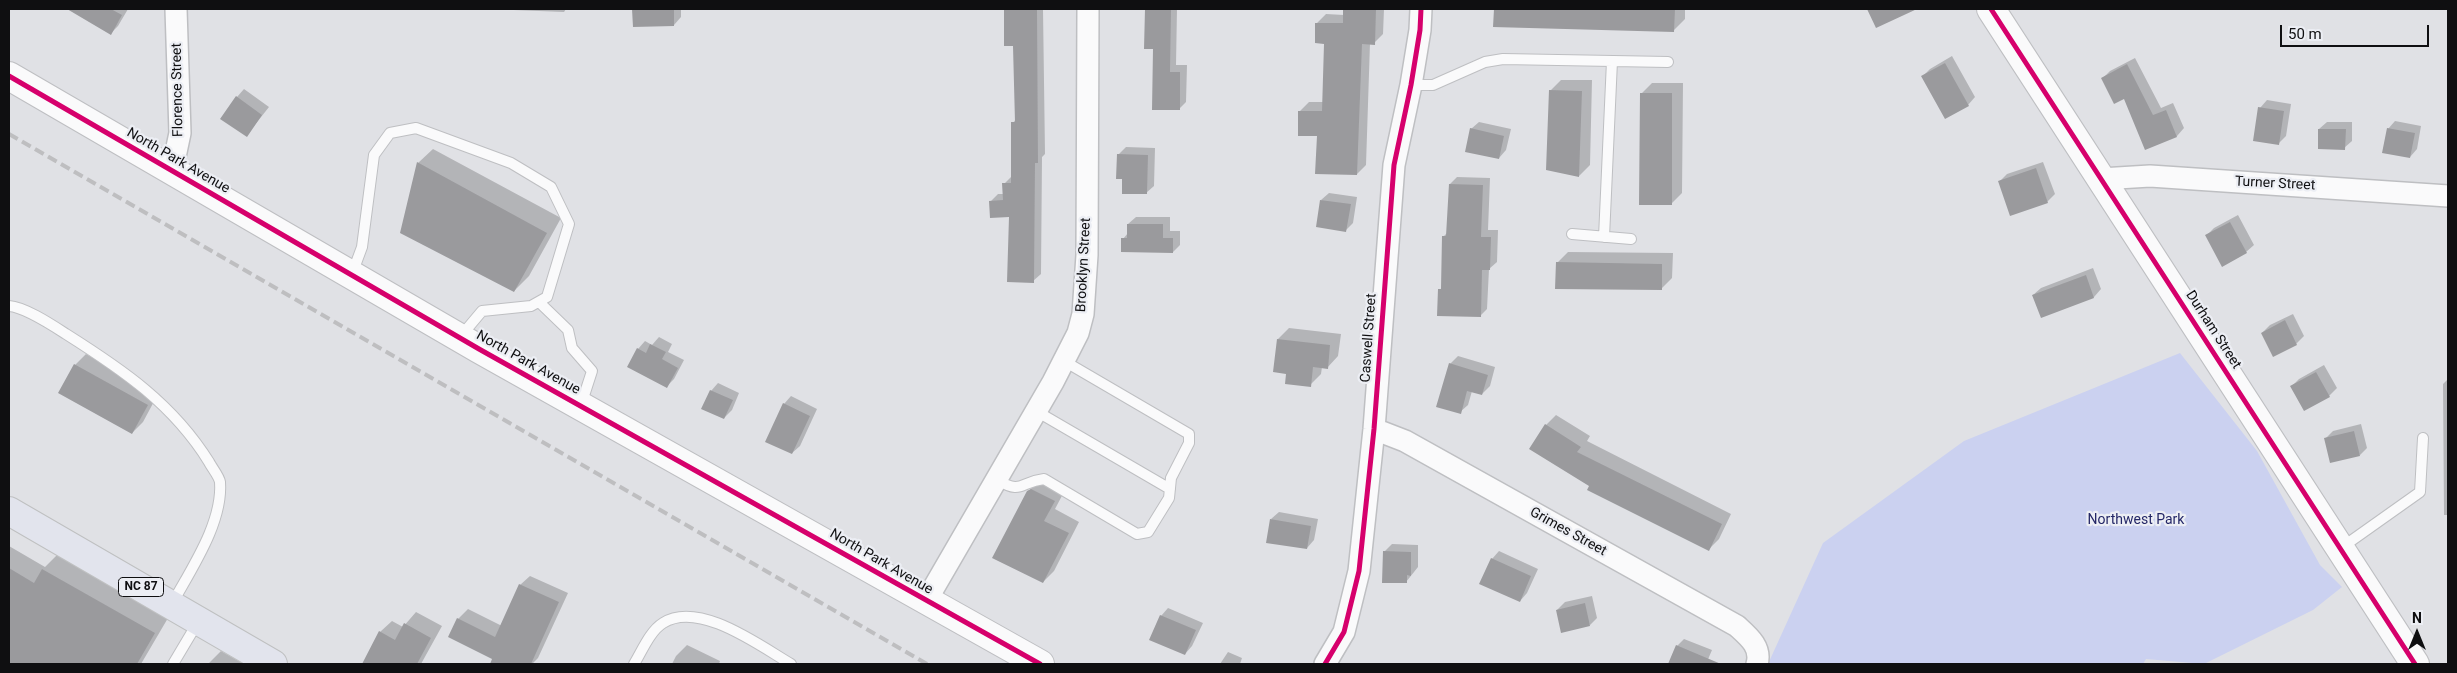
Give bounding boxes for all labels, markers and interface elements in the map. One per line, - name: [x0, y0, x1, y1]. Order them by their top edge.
- scale bar: [2282, 15, 2431, 47]
- text: 50 m: [2288, 25, 2322, 43]
- street label: Florence Street: [169, 43, 187, 137]
- street label: North Park Avenue: [123, 125, 233, 197]
- street label: Turner Street: [2234, 174, 2316, 194]
- street label: Brooklyn Street: [1073, 217, 1095, 313]
- street label: Durham Street: [2182, 288, 2244, 372]
- street label: Caswell Street: [1358, 293, 1380, 383]
- street label: North Park Avenue: [473, 327, 583, 399]
- street label: Grimes Street: [1527, 504, 1609, 560]
- park label: Northwest Park: [2088, 512, 2184, 528]
- street label: North Park Avenue: [826, 526, 936, 598]
- road number: NC 87: [118, 578, 164, 596]
- north arrow: [2392, 608, 2442, 658]
- text: N: [2412, 610, 2422, 626]

